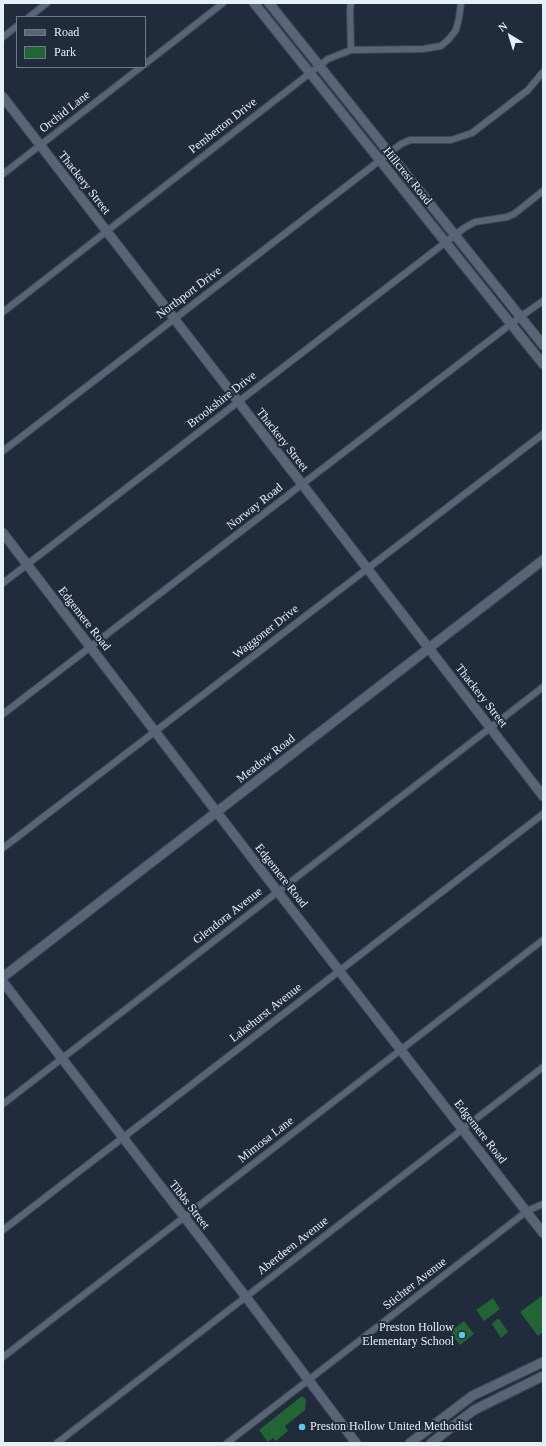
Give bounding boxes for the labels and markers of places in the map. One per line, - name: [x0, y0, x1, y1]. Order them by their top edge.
- place label: Preston Hollow Elementary School: [362, 1321, 454, 1349]
- marker: Preston Hollow Elementary School: [457, 1330, 467, 1340]
- place label: Preston Hollow United Methodist: [310, 1420, 472, 1434]
- marker: Preston Hollow United Methodist: [297, 1422, 307, 1432]

